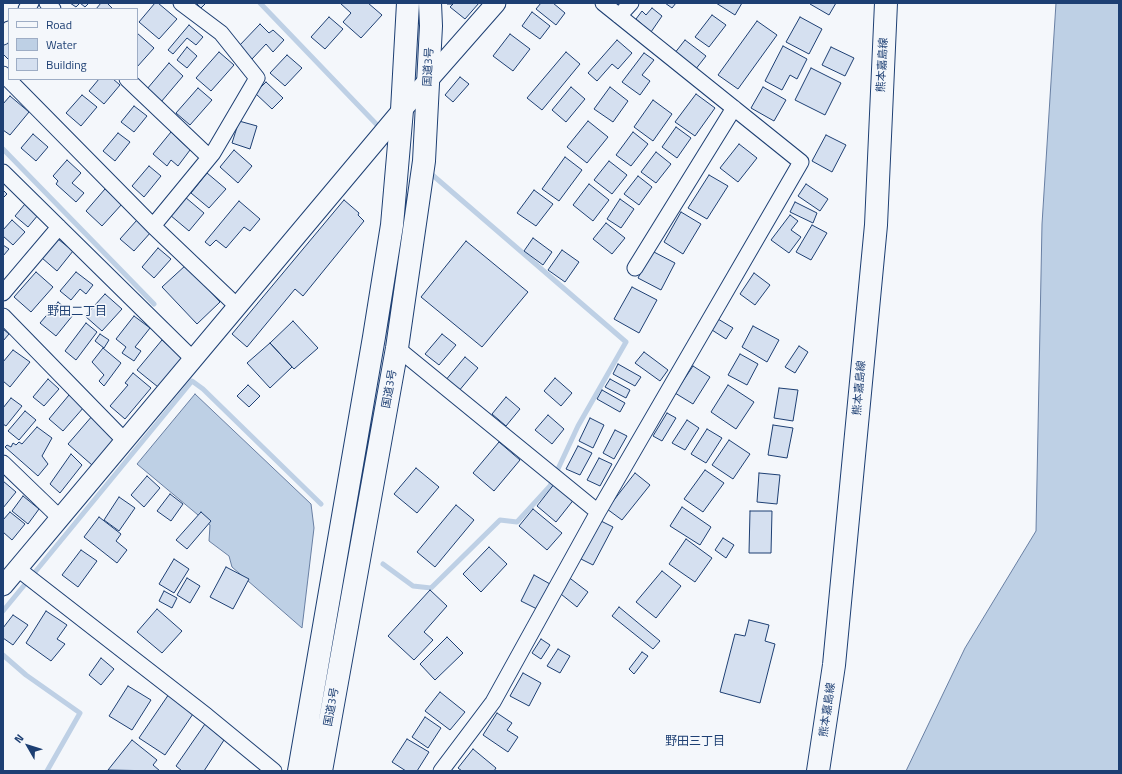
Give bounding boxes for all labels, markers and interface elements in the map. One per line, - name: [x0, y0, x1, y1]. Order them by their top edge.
- legend: [8, 8, 138, 80]
- text: Road: [46, 15, 72, 34]
- text: Water: [46, 35, 77, 54]
- street label: 熊本嘉島線: [875, 37, 891, 93]
- street label: 国道3号: [421, 47, 437, 87]
- text: Building: [46, 55, 87, 74]
- district label: 野田二丁目: [47, 305, 107, 319]
- street label: 熊本嘉島線: [851, 360, 869, 416]
- street label: 国道3号: [380, 369, 400, 409]
- street label: 熊本嘉島線: [818, 682, 838, 738]
- street label: 国道3号: [322, 687, 342, 727]
- north arrow: [8, 726, 48, 766]
- text: N: [10, 730, 27, 746]
- district label: 野田三丁目: [665, 735, 725, 749]

